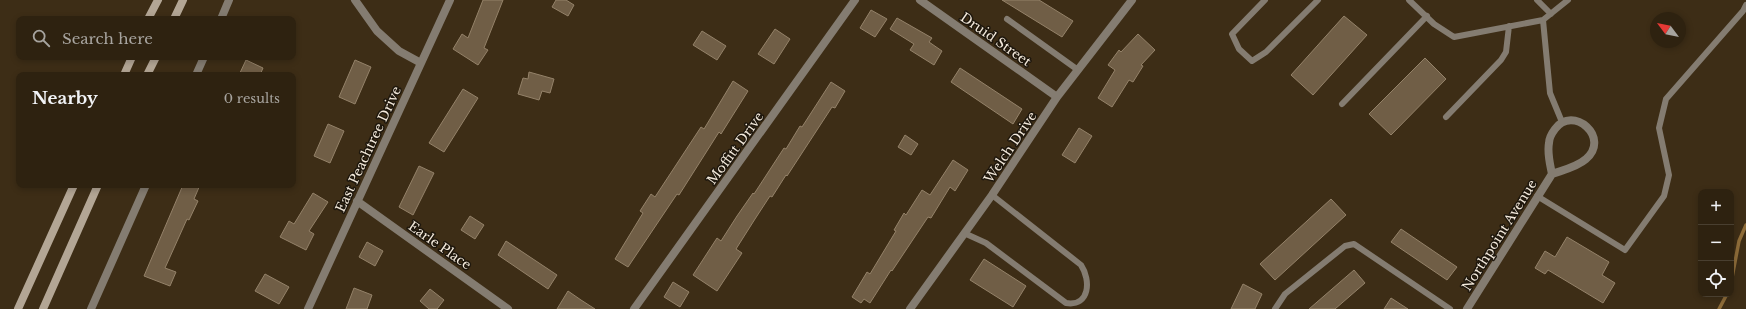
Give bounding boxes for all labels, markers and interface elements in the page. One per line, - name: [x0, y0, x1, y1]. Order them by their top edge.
- street label: Druid Street: [957, 9, 1034, 70]
- north arrow: [1650, 12, 1686, 48]
- search box: [16, 16, 296, 60]
- icon: search: [30, 27, 52, 49]
- text: Search here: [62, 29, 153, 48]
- street label: East Peachtree Drive: [332, 84, 405, 215]
- text: Nearby: [32, 88, 98, 109]
- text: 0 results: [224, 90, 280, 107]
- street label: Welch Drive: [980, 108, 1041, 187]
- street label: Moffitt Drive: [703, 109, 767, 188]
- street label: Northpoint Avenue: [1458, 176, 1541, 294]
- map controls: [1698, 189, 1734, 297]
- button: +: [1698, 189, 1734, 225]
- street label: Earle Place: [405, 218, 475, 273]
- button: −: [1698, 225, 1734, 261]
- button: locate: [1698, 261, 1734, 297]

